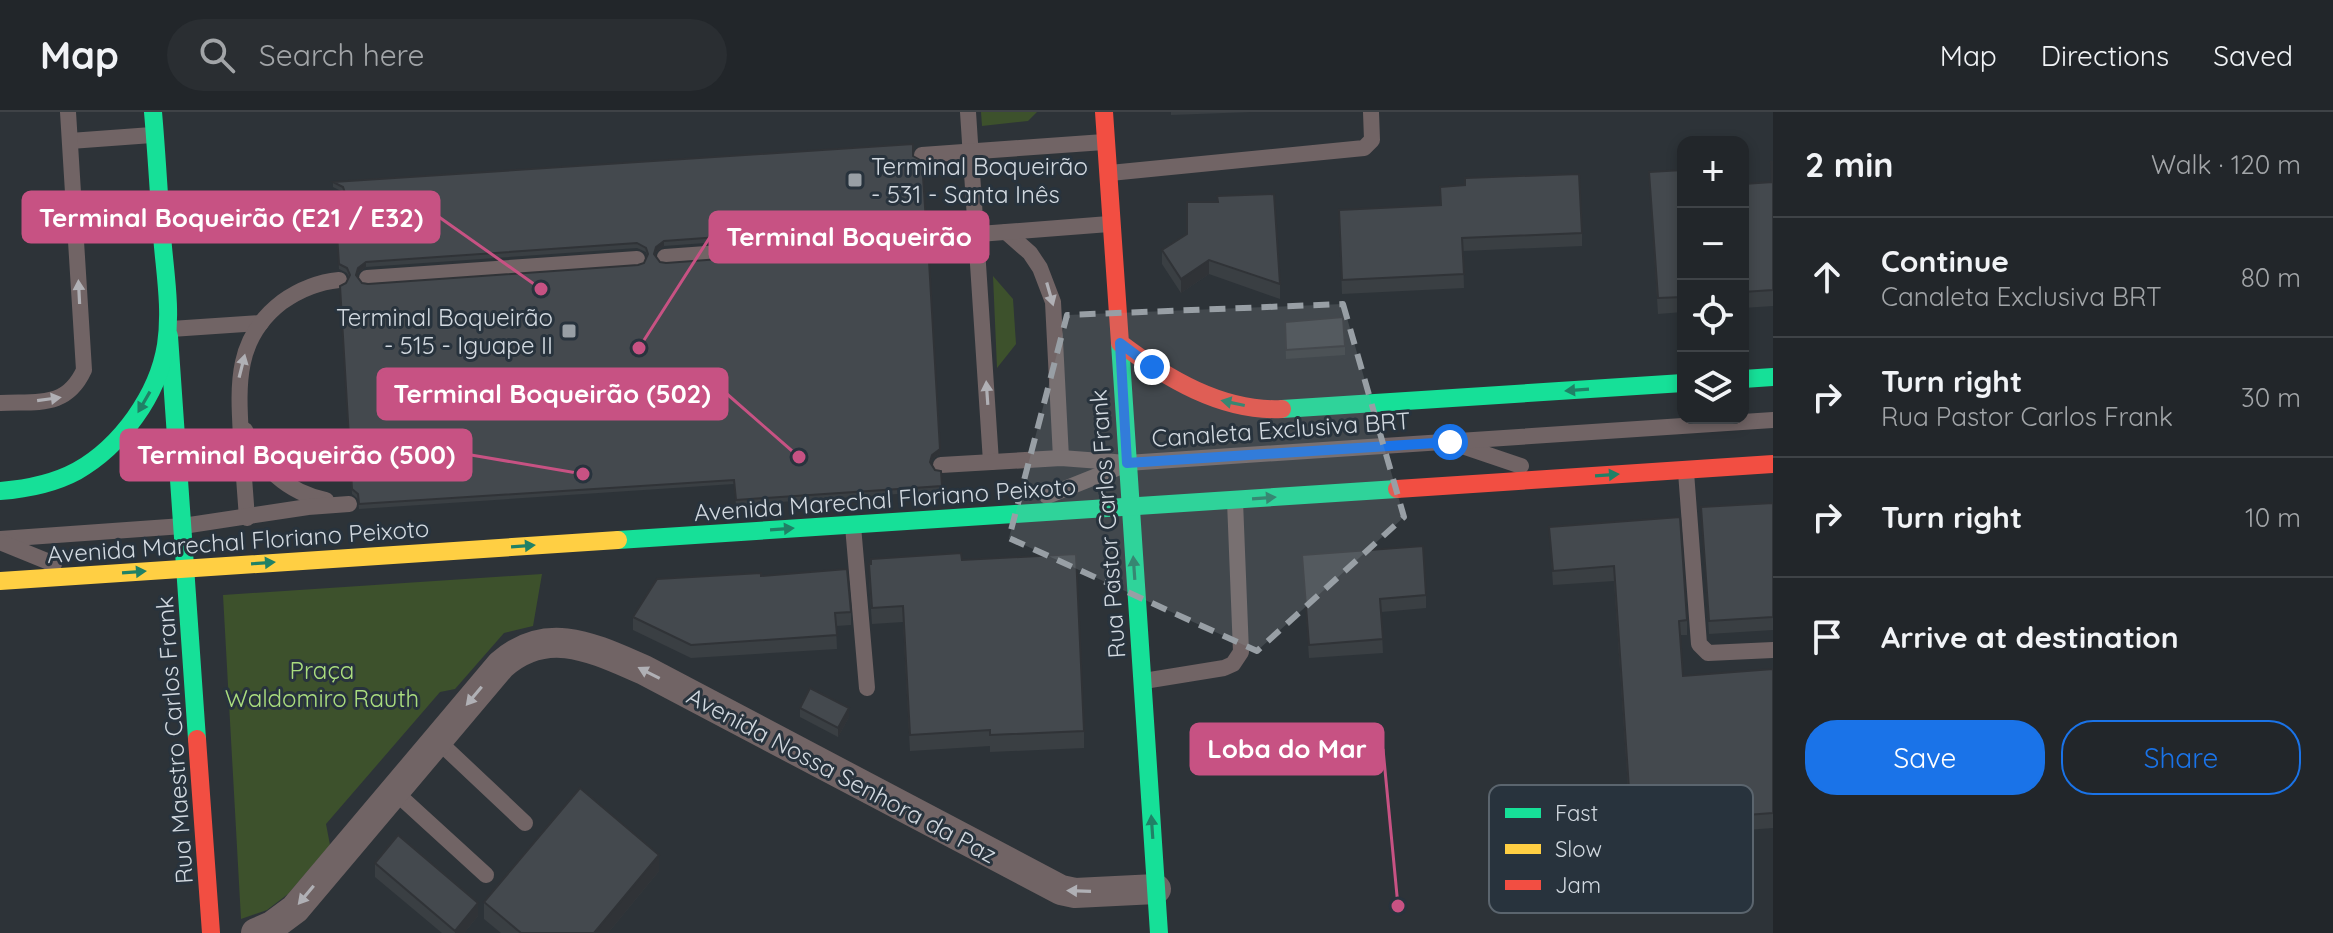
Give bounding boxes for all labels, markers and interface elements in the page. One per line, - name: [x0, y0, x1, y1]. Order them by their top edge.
- search box: [167, 19, 727, 91]
- text: Map: [40, 31, 119, 79]
- icon: search: [195, 33, 239, 77]
- text: Search here: [259, 36, 424, 74]
- text: Map: [1940, 38, 1997, 73]
- text: Directions: [2041, 38, 2169, 73]
- text: Saved: [2213, 38, 2293, 73]
- map controls: [1677, 136, 1749, 424]
- button: +: [1677, 136, 1749, 208]
- text: 2 min: [1805, 143, 1894, 186]
- text: Walk · 120 m: [2151, 148, 2301, 181]
- place label: Terminal Boqueirão - 531 - Santa Inês: [871, 151, 1088, 209]
- marker: Terminal Boqueirão - 531 - Santa Inês: [846, 171, 864, 189]
- callout: Terminal Boqueirão (E21 / E32): [23, 192, 439, 242]
- text: Terminal Boqueirão (E21 / E32): [39, 201, 423, 234]
- button: −: [1677, 208, 1749, 280]
- callout: Terminal Boqueirão: [710, 212, 988, 262]
- text: Terminal Boqueirão: [726, 220, 972, 253]
- text: Continue: [1881, 242, 2009, 280]
- icon: ahead: [1805, 255, 1849, 299]
- text: 80 m: [2241, 261, 2301, 294]
- one-way arrow: [72, 279, 85, 304]
- button: locate: [1677, 280, 1749, 352]
- text: Canaleta Exclusiva BRT: [1881, 280, 2162, 313]
- one-way arrow: [1044, 283, 1057, 307]
- place label: Terminal Boqueirão - 515 - Iguape II: [336, 302, 553, 360]
- marker: Terminal Boqueirão - 515 - Iguape II: [560, 322, 578, 340]
- route end: [1134, 349, 1170, 385]
- button: layers: [1677, 352, 1749, 424]
- one-way arrow: [236, 353, 249, 378]
- text: Turn right: [1881, 362, 2022, 400]
- callout: Terminal Boqueirão (502): [378, 369, 727, 419]
- icon: right: [1805, 375, 1849, 419]
- text: Terminal Boqueirão (502): [393, 377, 711, 410]
- one-way arrow: [980, 380, 993, 405]
- text: 30 m: [2241, 381, 2301, 414]
- one-way arrow: [1564, 384, 1589, 397]
- street label: Rua Pastor Carlos Frank: [1083, 389, 1131, 659]
- one-way arrow: [137, 391, 151, 413]
- one-way arrow: [37, 392, 62, 405]
- one-way arrow: [1221, 396, 1246, 409]
- text: Rua Pastor Carlos Frank: [1881, 400, 2173, 433]
- street label: Canaleta Exclusiva BRT: [1151, 405, 1411, 453]
- route start: [1432, 424, 1468, 460]
- callout: Terminal Boqueirão (500): [121, 430, 471, 480]
- text: Terminal Boqueirão (500): [137, 438, 455, 471]
- one-way arrow: [1595, 468, 1620, 481]
- street label: Avenida Marechal Floriano Peixoto: [693, 471, 1077, 527]
- one-way arrow: [1252, 491, 1277, 504]
- icon: right: [1805, 495, 1849, 539]
- text: Turn right: [1881, 498, 2022, 536]
- text: 10 m: [2245, 501, 2301, 534]
- street label: Avenida Marechal Floriano Peixoto: [46, 513, 430, 569]
- one-way arrow: [770, 522, 795, 535]
- one-way arrow: [511, 539, 536, 552]
- one-way arrow: [1127, 555, 1140, 580]
- one-way arrow: [251, 556, 276, 569]
- one-way arrow: [122, 565, 147, 578]
- street label: Rua Maestro Carlos Frank: [149, 595, 199, 885]
- icon: arrive: [1805, 615, 1849, 659]
- text: Arrive at destination: [1881, 618, 2179, 656]
- park label: Praça Waldomiro Rauth: [225, 655, 419, 713]
- one-way arrow: [637, 666, 660, 679]
- street label: Avenida Nossa Senhora da Paz: [682, 680, 1002, 870]
- one-way arrow: [466, 686, 483, 706]
- button: Save: [1805, 720, 2045, 795]
- button: Share: [2061, 720, 2301, 795]
- callout: Loba do Mar: [1191, 724, 1383, 774]
- text: Loba do Mar: [1207, 732, 1367, 765]
- legend: [1489, 785, 1753, 913]
- text: Fast: [1555, 799, 1598, 827]
- one-way arrow: [1145, 814, 1158, 839]
- text: Slow: [1555, 835, 1602, 863]
- text: Jam: [1555, 871, 1601, 899]
- one-way arrow: [298, 885, 315, 905]
- one-way arrow: [1065, 885, 1091, 898]

